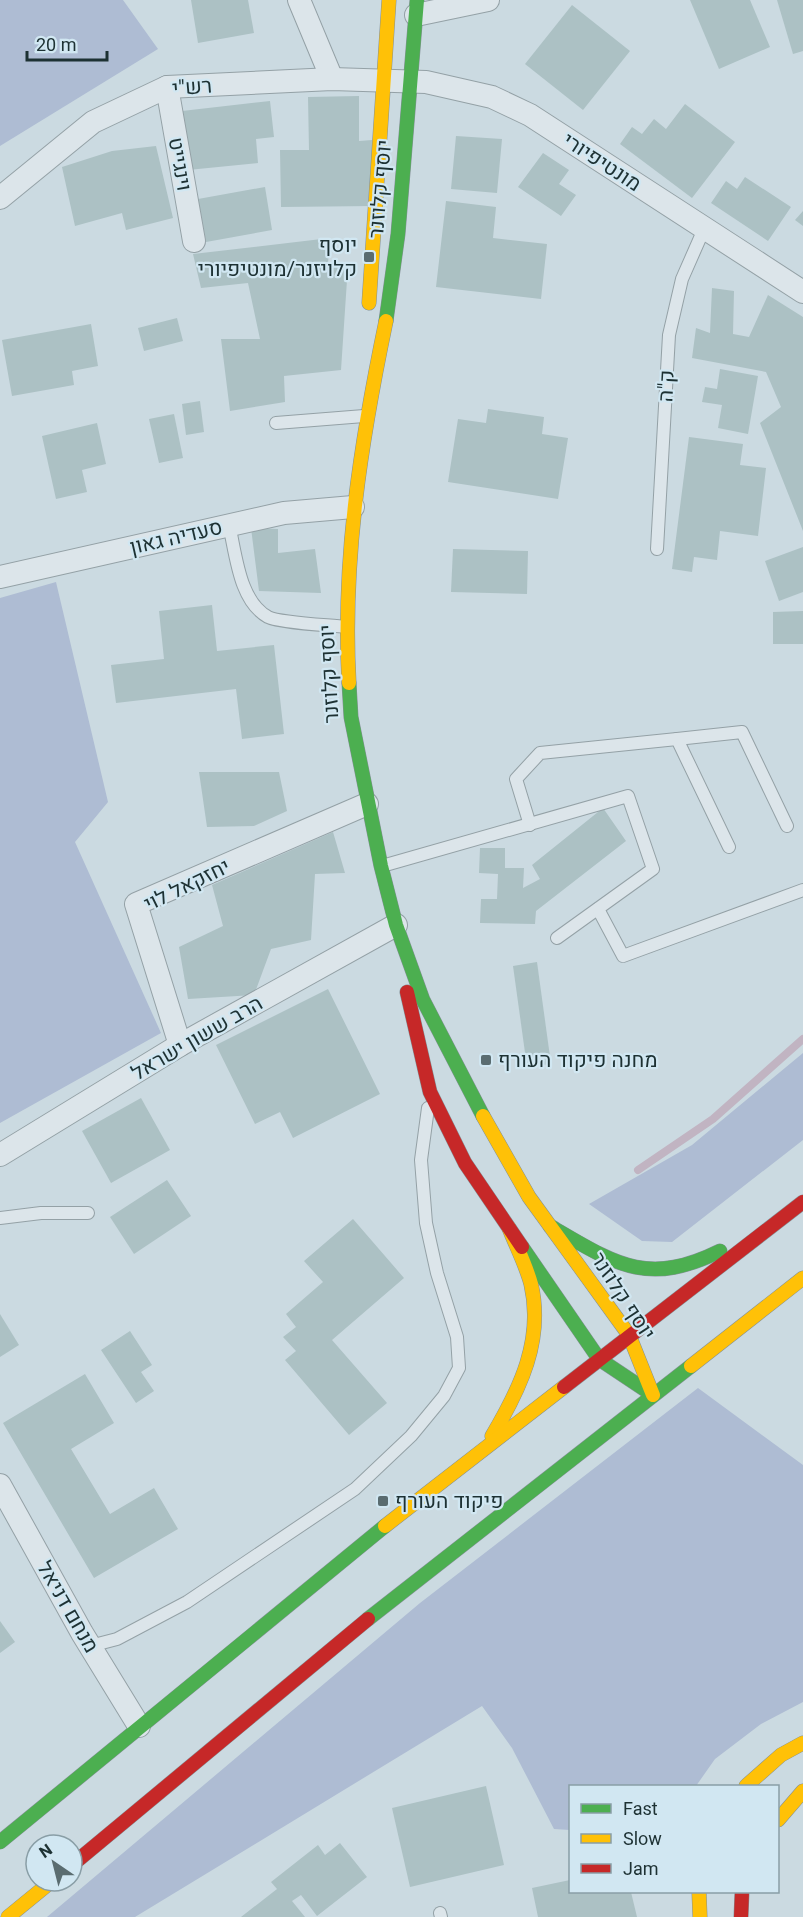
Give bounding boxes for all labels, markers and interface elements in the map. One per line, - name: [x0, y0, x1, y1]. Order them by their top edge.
- scale bar: [27, 24, 106, 62]
- text: 20 m: [36, 32, 76, 59]
- street label: רש"י: [171, 70, 213, 105]
- street label: מונטיפיורי: [556, 125, 647, 200]
- street label: וינגייט: [160, 135, 199, 193]
- street label: יוסף קלוזנר: [361, 138, 400, 240]
- place label: יוסף קלויזנר/מונטיפיורי: [198, 230, 357, 285]
- marker: יוסף קלויזנר/מונטיפיורי: [362, 250, 376, 264]
- street label: ק"ה: [650, 369, 683, 403]
- street label: סעדיה גאון: [127, 512, 225, 563]
- street label: יוסף קלוזנר: [311, 624, 348, 724]
- street label: יחזקאל לוי: [139, 851, 236, 920]
- street label: הרב ששון ישראל: [126, 988, 269, 1089]
- place label: מחנה פיקוד העורף: [498, 1045, 658, 1076]
- marker: מחנה פיקוד העורף: [479, 1053, 493, 1067]
- street label: יוסף קלוזנר: [583, 1246, 663, 1346]
- place label: פיקוד העורף: [395, 1486, 503, 1517]
- marker: פיקוד העורף: [376, 1494, 390, 1508]
- street label: מנחם דניאל: [29, 1556, 106, 1659]
- legend: [569, 1785, 779, 1893]
- text: Fast: [623, 1796, 658, 1823]
- text: Slow: [623, 1826, 662, 1853]
- north arrow: [24, 1833, 84, 1893]
- text: N: [34, 1838, 57, 1865]
- text: Jam: [623, 1856, 659, 1883]

